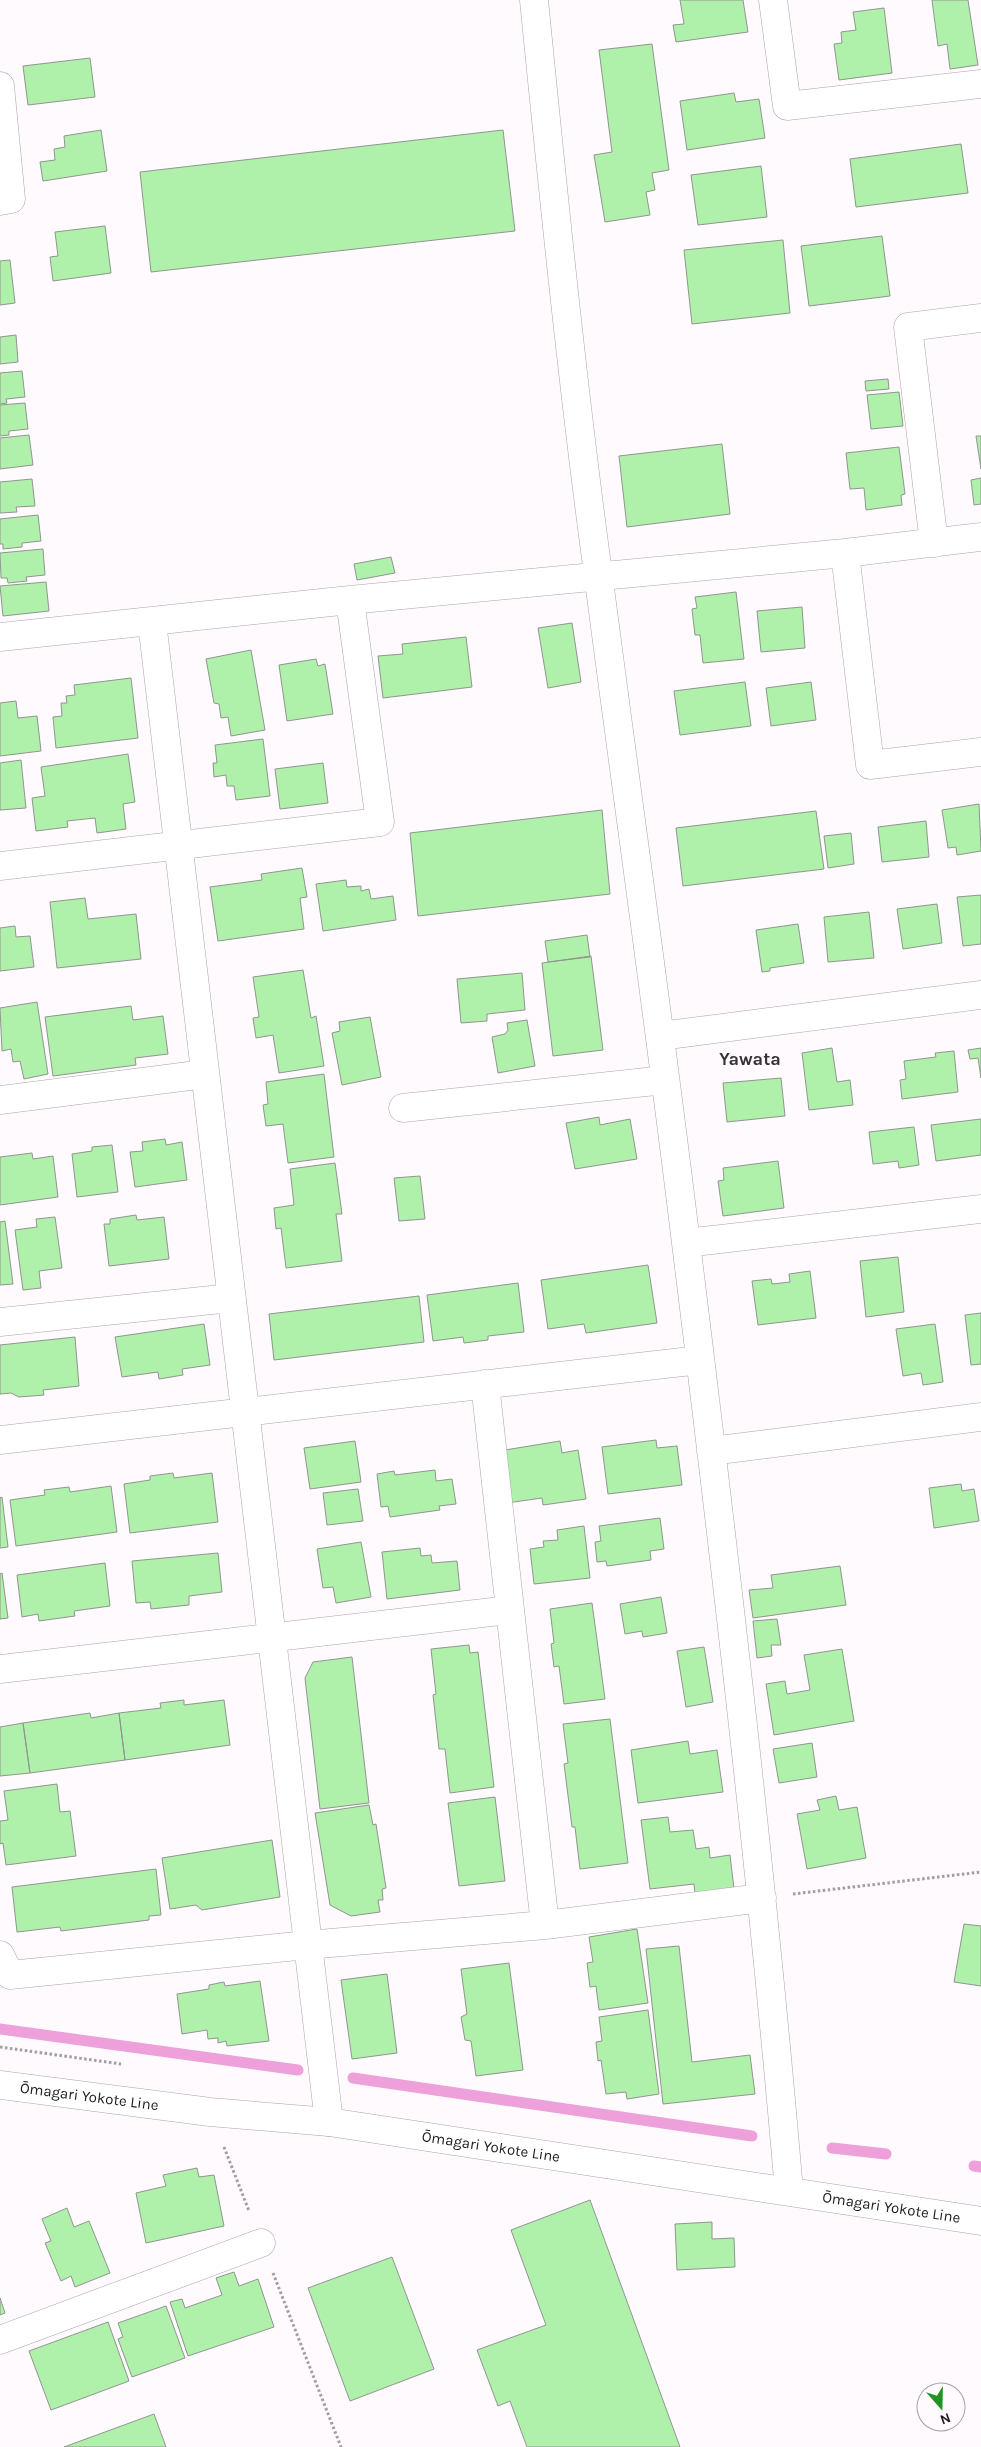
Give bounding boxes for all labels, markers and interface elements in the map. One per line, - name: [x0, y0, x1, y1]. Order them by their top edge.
- district label: Yawata: [719, 1048, 781, 1070]
- street label: Ōmagari Yokote Line: [19, 2079, 160, 2114]
- street label: Ōmagari Yokote Line: [421, 2127, 561, 2166]
- street label: Ōmagari Yokote Line: [821, 2188, 962, 2227]
- north arrow: [916, 2382, 966, 2432]
- text: N: [938, 2409, 953, 2428]

